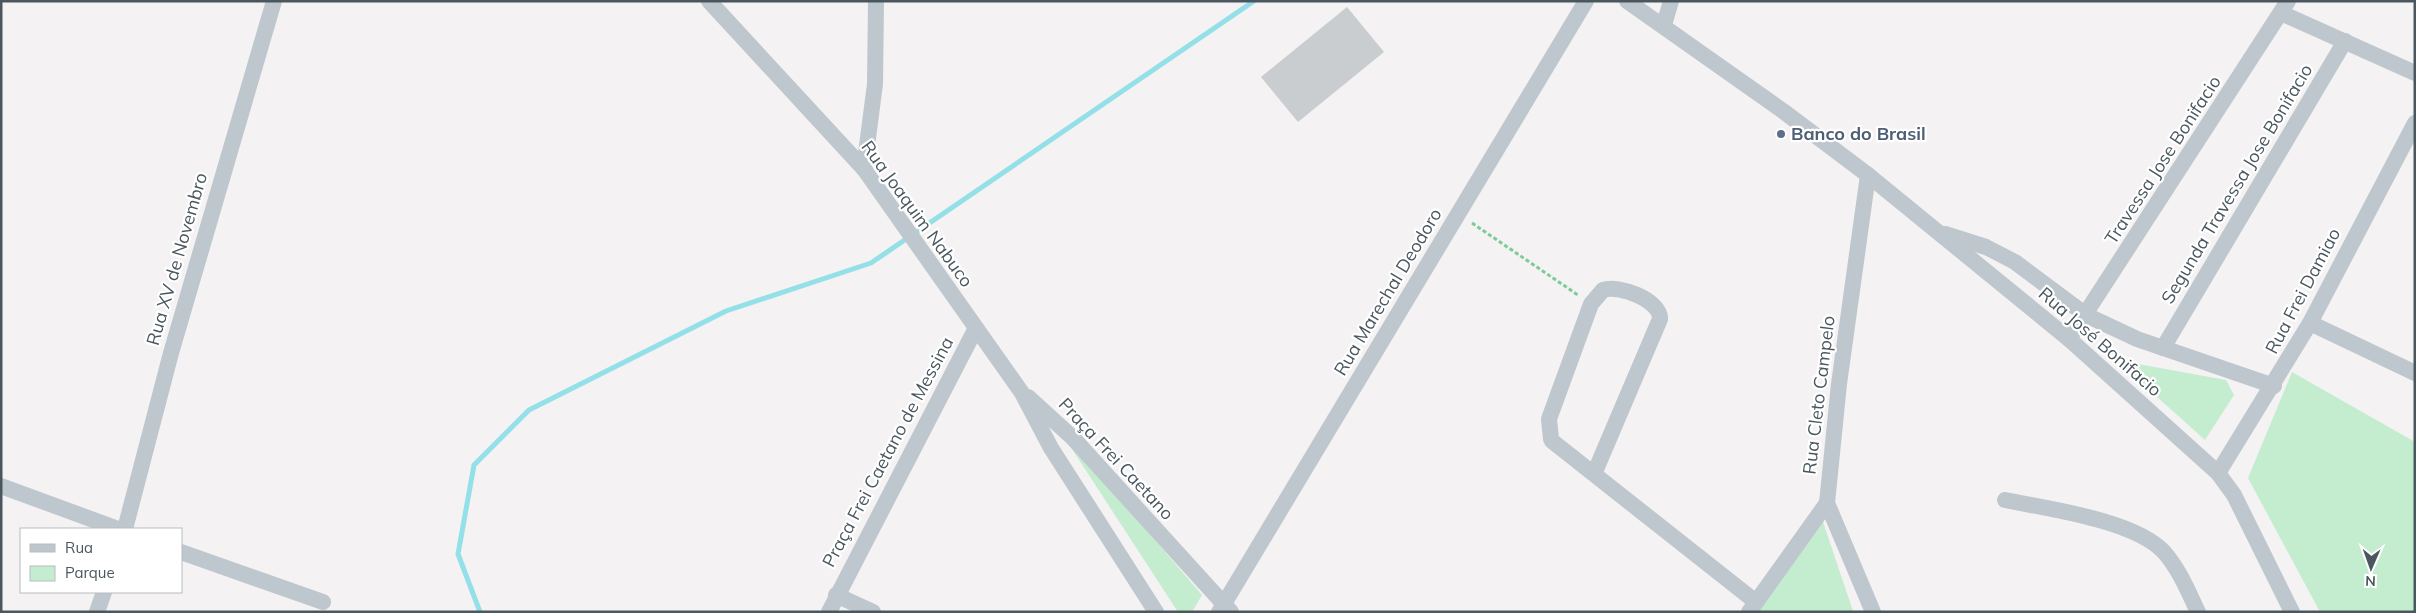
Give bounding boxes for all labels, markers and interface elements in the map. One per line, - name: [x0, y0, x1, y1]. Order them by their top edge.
- street label: Segunda Travessa Jose Bonifacio: [2156, 60, 2317, 308]
- street label: Travessa Jose Bonifacio: [2099, 71, 2226, 248]
- place label: Banco do Brasil: [1791, 122, 1926, 145]
- marker: Banco do Brasil: [1775, 128, 1787, 140]
- street label: Rua Joaquim Nabuco: [856, 136, 978, 292]
- street label: Rua XV de Novembro: [141, 170, 212, 348]
- street label: Rua Marechal Deodoro: [1328, 204, 1447, 380]
- street label: Rua Frei Damiao: [2260, 224, 2345, 357]
- street label: Rua José Bonifacio: [2034, 282, 2167, 401]
- street label: Rua Cleto Campelo: [1797, 314, 1840, 476]
- street label: Praça Frei Caetano de Messina: [817, 333, 958, 571]
- street label: Praça Frei Caetano: [1054, 393, 1179, 525]
- legend: [20, 528, 182, 593]
- text: Rua: [65, 538, 93, 557]
- north arrow: [2346, 543, 2396, 593]
- text: Parque: [65, 563, 115, 582]
- text: N: [2365, 572, 2376, 590]

